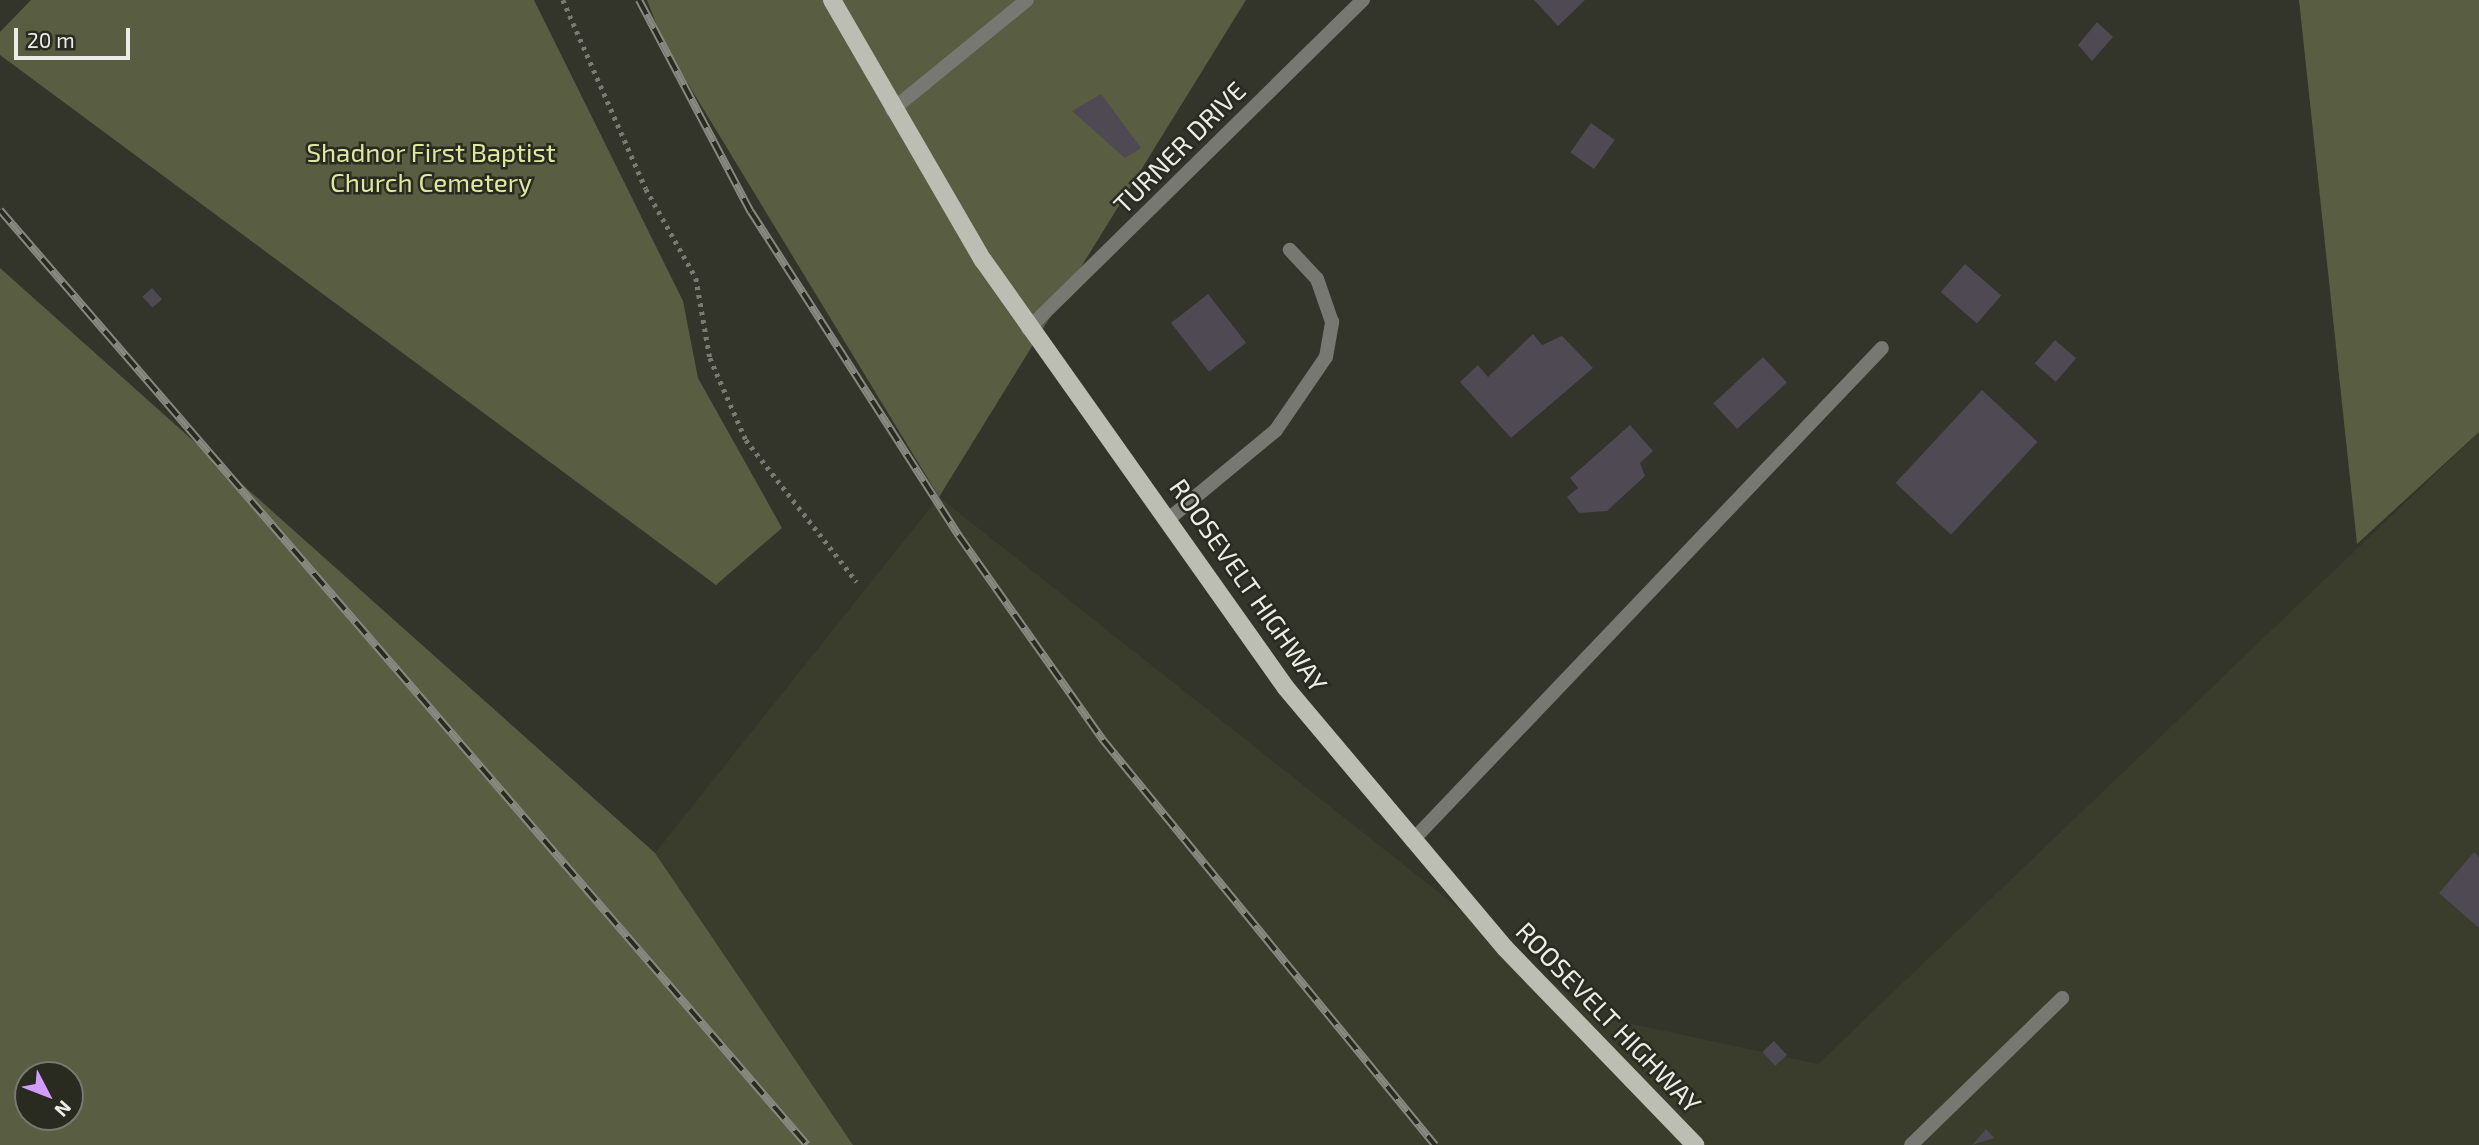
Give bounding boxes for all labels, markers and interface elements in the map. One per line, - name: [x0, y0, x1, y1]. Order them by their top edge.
- scale bar: [18, 14, 133, 58]
- text: 20 m: [27, 27, 75, 52]
- street label: TURNER DRIVE: [1107, 75, 1251, 219]
- park label: Shadnor First Baptist Church Cemetery: [306, 136, 556, 198]
- street label: ROOSEVELT HIGHWAY: [1164, 472, 1334, 698]
- street label: ROOSEVELT HIGHWAY: [1510, 915, 1708, 1119]
- north arrow: [14, 1061, 84, 1131]
- text: N: [50, 1096, 77, 1122]

